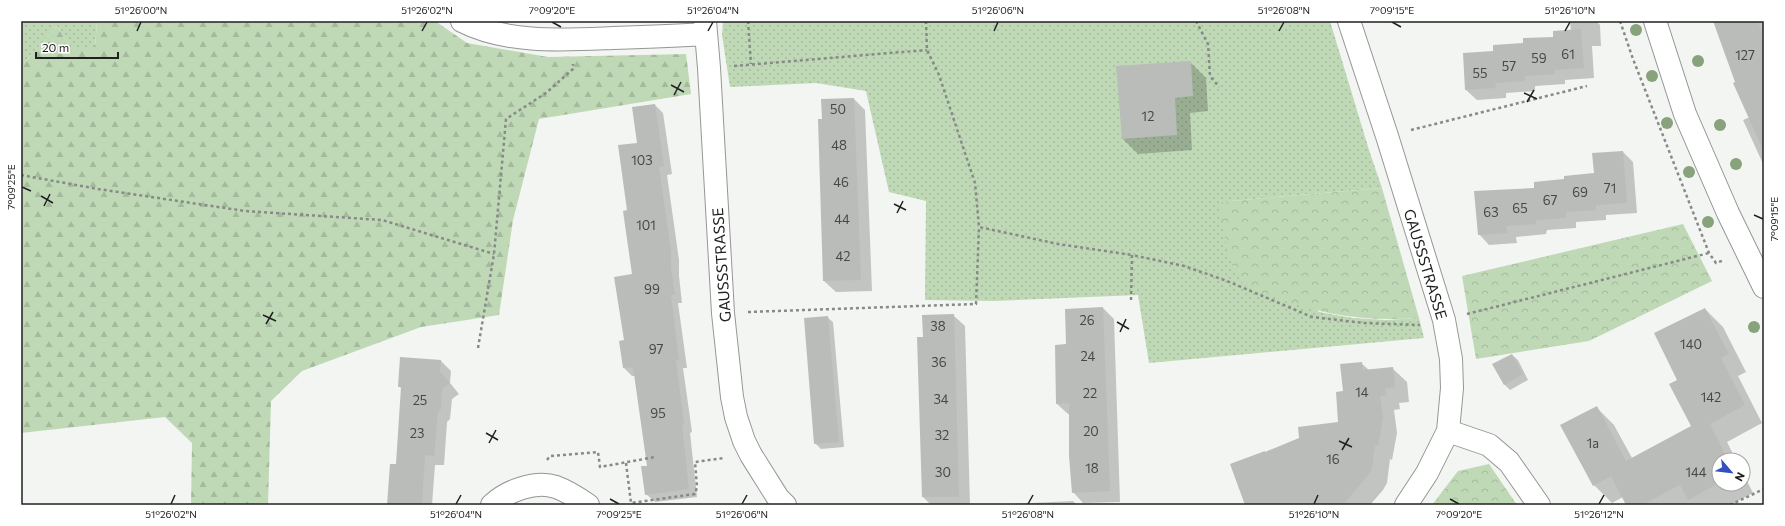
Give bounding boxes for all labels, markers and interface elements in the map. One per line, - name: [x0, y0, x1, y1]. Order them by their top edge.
- text: 51°26'00"N: [115, 4, 167, 16]
- text: 51°26'02"N: [401, 4, 453, 16]
- text: 7°09'20"E: [529, 4, 575, 16]
- text: 51°26'04"N: [687, 4, 739, 16]
- text: 51°26'06"N: [972, 4, 1024, 16]
- text: 51°26'08"N: [1258, 4, 1310, 16]
- text: 7°09'15"E: [1370, 4, 1414, 16]
- text: 51°26'10"N: [1545, 4, 1595, 16]
- scale bar: [36, 34, 118, 60]
- text: 20 m: [42, 40, 69, 54]
- house number: 61: [1561, 46, 1575, 62]
- house number: 127: [1735, 47, 1755, 63]
- house number: 59: [1531, 50, 1547, 66]
- house number: 57: [1502, 58, 1516, 74]
- house number: 55: [1473, 65, 1487, 81]
- house number: 50: [830, 101, 846, 117]
- house number: 12: [1142, 108, 1154, 124]
- house number: 48: [831, 137, 847, 153]
- house number: 103: [631, 152, 653, 168]
- text: 7°09'25"E: [5, 164, 17, 210]
- house number: 46: [833, 174, 849, 190]
- house number: 71: [1604, 180, 1616, 196]
- house number: 69: [1572, 184, 1588, 200]
- house number: 67: [1543, 192, 1557, 208]
- text: 7°09'15"E: [1768, 197, 1780, 241]
- house number: 65: [1512, 200, 1528, 216]
- house number: 63: [1483, 204, 1499, 220]
- street label: GAUSSSTRASSE: [708, 207, 734, 323]
- street label: GAUSSSTRASSE: [1401, 207, 1451, 321]
- house number: 44: [834, 211, 850, 227]
- house number: 101: [636, 217, 656, 233]
- house number: 42: [836, 248, 850, 264]
- house number: 99: [644, 281, 660, 297]
- house number: 26: [1079, 312, 1095, 328]
- house number: 38: [930, 318, 946, 334]
- house number: 140: [1680, 336, 1702, 352]
- house number: 97: [649, 341, 663, 357]
- house number: 24: [1081, 348, 1096, 364]
- house number: 36: [931, 354, 947, 370]
- house number: 14: [1355, 384, 1369, 400]
- house number: 22: [1083, 385, 1097, 401]
- house number: 142: [1701, 389, 1721, 405]
- house number: 34: [933, 391, 949, 407]
- house number: 25: [413, 392, 427, 408]
- house number: 95: [650, 405, 666, 421]
- house number: 20: [1083, 423, 1099, 439]
- house number: 23: [410, 425, 424, 441]
- house number: 32: [935, 427, 949, 443]
- house number: 1a: [1587, 435, 1599, 451]
- house number: 16: [1326, 451, 1340, 467]
- north arrow: [1711, 452, 1751, 492]
- house number: 18: [1085, 460, 1099, 476]
- house number: 30: [935, 464, 951, 480]
- house number: 144: [1685, 464, 1707, 480]
- text: N: [1733, 470, 1748, 484]
- text: 51°26'02"N: [145, 508, 197, 520]
- text: 51°26'04"N: [430, 508, 482, 520]
- text: 7°09'25"E: [596, 508, 642, 520]
- text: 51°26'06"N: [716, 508, 768, 520]
- text: 51°26'08"N: [1002, 508, 1054, 520]
- text: 51°26'10"N: [1289, 508, 1339, 520]
- text: 7°09'20"E: [1436, 508, 1482, 520]
- text: 51°26'12"N: [1574, 508, 1624, 520]

